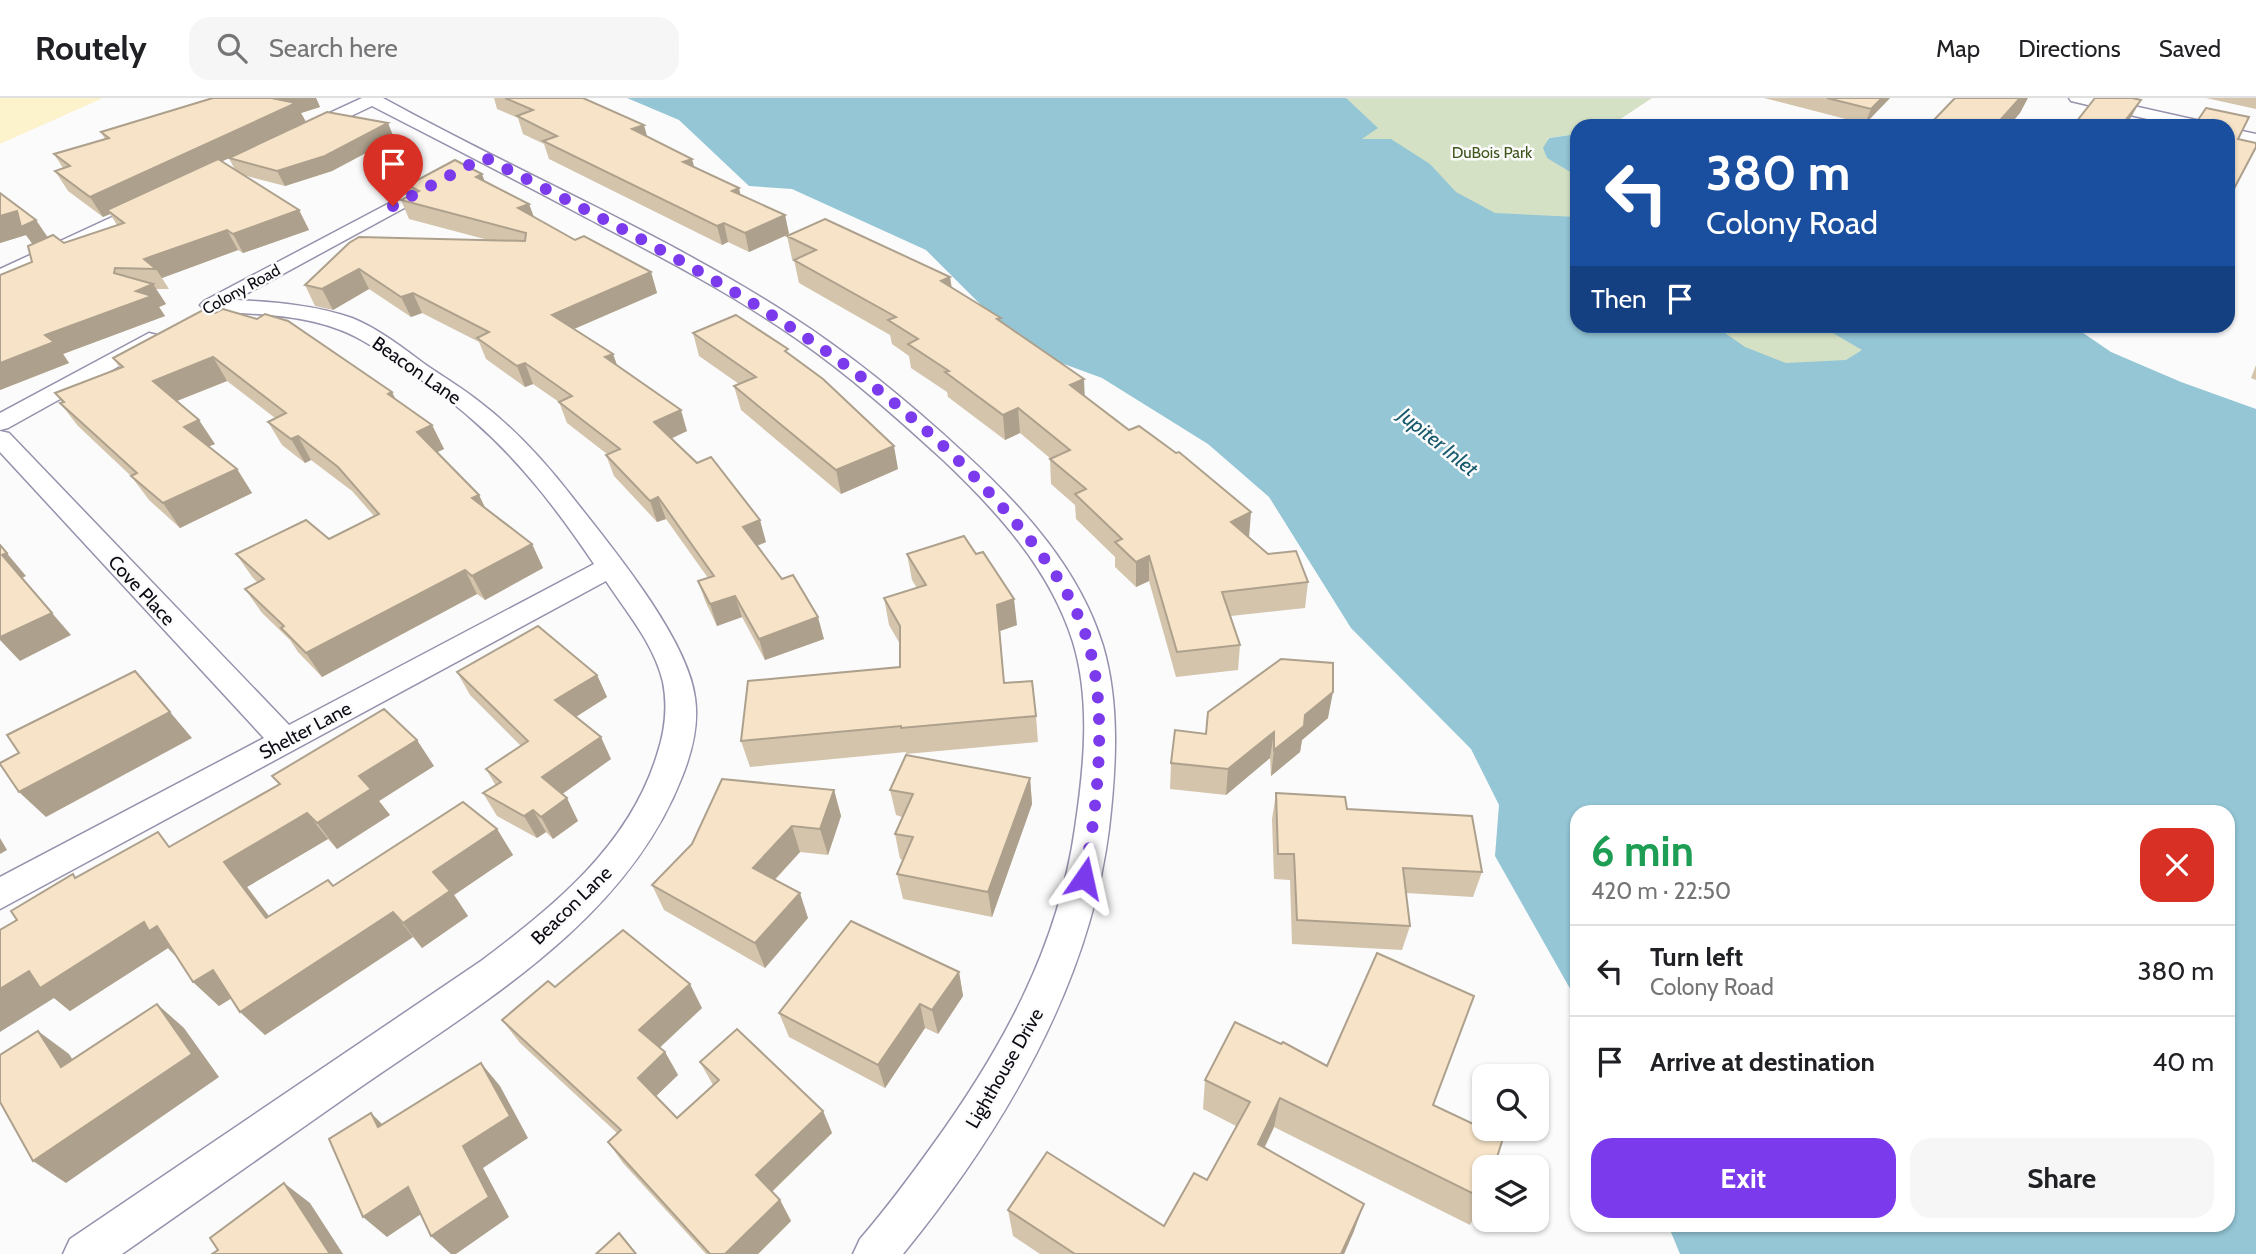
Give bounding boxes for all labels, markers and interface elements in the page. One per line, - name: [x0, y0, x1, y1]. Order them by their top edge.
- search box: [189, 17, 679, 80]
- text: Routely: [35, 28, 147, 68]
- icon: search: [213, 29, 251, 67]
- text: Search here: [269, 32, 398, 64]
- text: Map: [1936, 34, 1980, 63]
- text: Directions: [2018, 34, 2121, 63]
- text: Saved: [2159, 34, 2221, 63]
- pin: [363, 134, 423, 206]
- park label: DuBois Park: [1452, 143, 1533, 162]
- text: 380 m: [1706, 143, 1850, 202]
- icon: arrive: [374, 145, 412, 183]
- icon: left: [1591, 147, 1682, 238]
- text: Colony Road: [1706, 203, 1878, 242]
- street label: Colony Road: [199, 260, 283, 319]
- icon: arrive: [1661, 280, 1699, 318]
- text: Then: [1591, 283, 1647, 315]
- street label: Beacon Lane: [368, 331, 466, 410]
- water label: Jupiter Inlet: [1392, 401, 1483, 481]
- street label: Cove Place: [103, 551, 180, 630]
- street label: Shelter Lane: [255, 697, 355, 764]
- text: 6 min: [1591, 825, 1694, 877]
- button: close: [2140, 828, 2214, 902]
- position arrow: [1047, 841, 1121, 915]
- street label: Beacon Lane: [526, 861, 617, 949]
- text: 420 m · 22:50: [1591, 877, 1731, 905]
- text: Turn left: [1650, 941, 1743, 973]
- icon: left: [1591, 952, 1629, 990]
- text: 380 m: [2137, 955, 2214, 987]
- text: Colony Road: [1650, 973, 1774, 1001]
- street label: Lighthouse Drive: [961, 1004, 1048, 1132]
- icon: arrive: [1591, 1043, 1629, 1081]
- text: Arrive at destination: [1650, 1046, 1875, 1078]
- text: 40 m: [2152, 1046, 2214, 1078]
- map controls: [1472, 1064, 1549, 1232]
- button: search: [1472, 1064, 1549, 1141]
- button: Exit: [1591, 1138, 1896, 1218]
- button: Share: [1910, 1138, 2214, 1218]
- button: layers: [1472, 1155, 1549, 1232]

